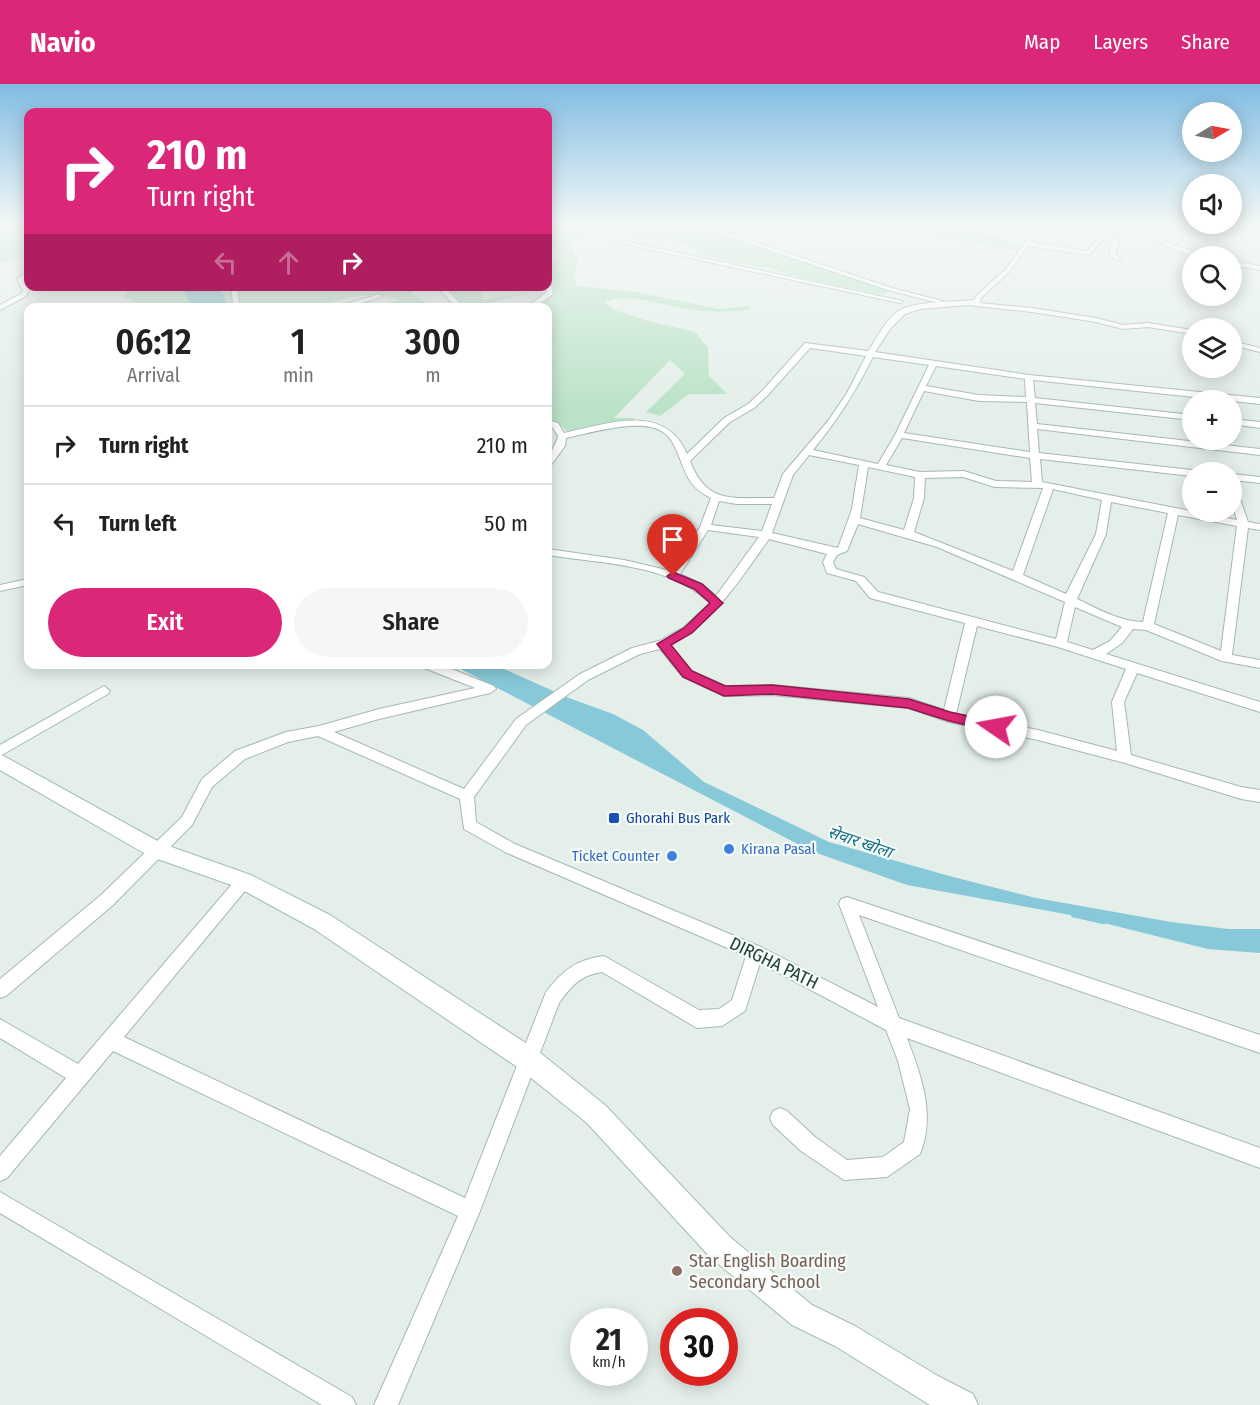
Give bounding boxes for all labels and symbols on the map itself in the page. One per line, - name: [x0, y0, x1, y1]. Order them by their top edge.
- north arrow: [1182, 102, 1242, 162]
- pin: [647, 514, 698, 576]
- position arrow: [964, 695, 1028, 759]
- place label: Ghorahi Bus Park: [626, 809, 730, 827]
- marker: Ghorahi Bus Park: [607, 811, 621, 825]
- water label: सेवार खोला: [826, 822, 897, 863]
- place label: Kirana Pasal: [741, 840, 815, 858]
- marker: Kirana Pasal: [722, 842, 736, 856]
- place label: Ticket Counter: [572, 847, 661, 865]
- marker: Ticket Counter: [665, 849, 679, 863]
- street label: DIRGHA PATH: [726, 932, 822, 994]
- place label: Star English Boarding Secondary School: [689, 1250, 846, 1293]
- marker: Star English Boarding Secondary School: [670, 1264, 684, 1278]
- speed limit sign: 30: [660, 1308, 738, 1386]

